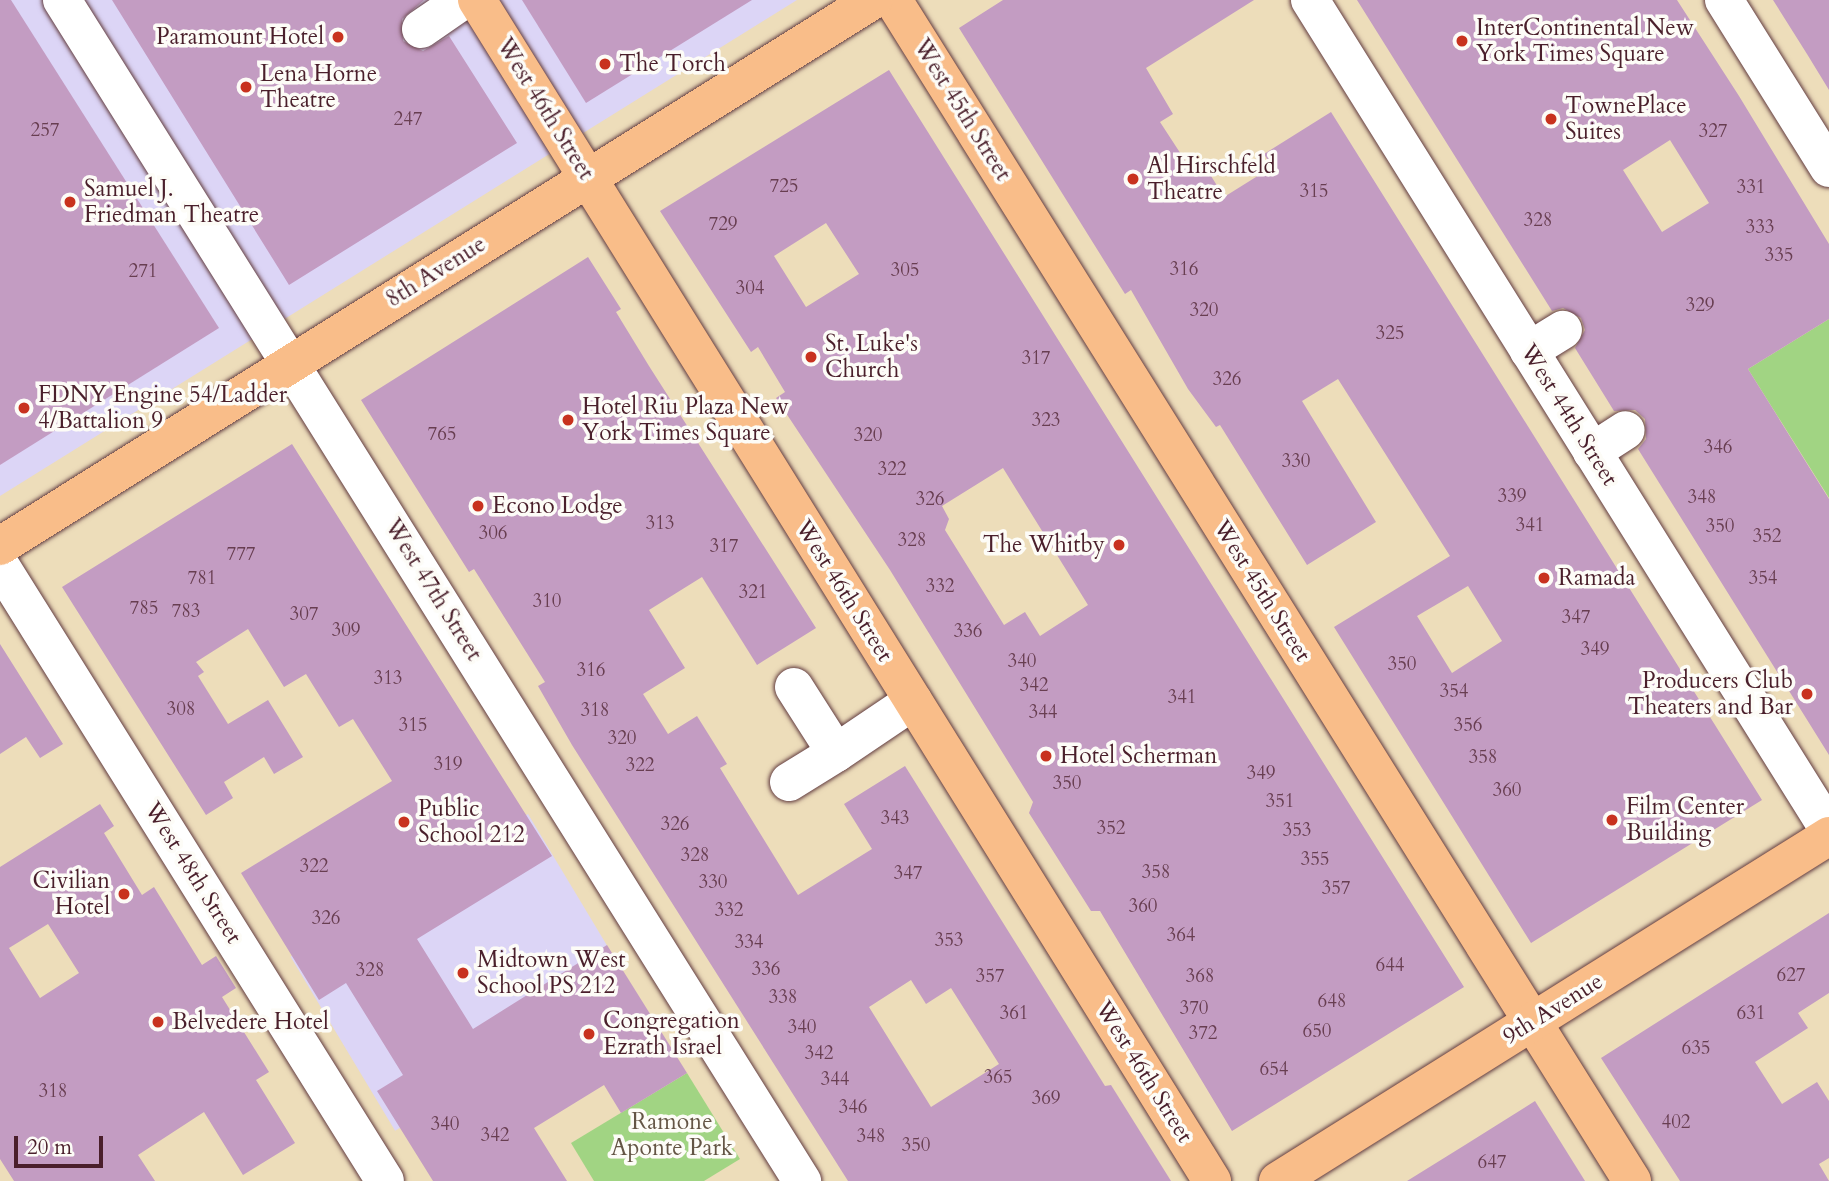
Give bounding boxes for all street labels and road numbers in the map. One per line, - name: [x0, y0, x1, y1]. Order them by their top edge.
- street label: West 46th Street: [490, 33, 600, 185]
- street label: West 45th Street: [907, 34, 1017, 186]
- street label: 8th Avenue: [381, 231, 491, 313]
- street label: West 44th Street: [1514, 339, 1624, 491]
- street label: West 47th Street: [378, 514, 488, 666]
- street label: West 46th Street: [789, 515, 899, 667]
- street label: West 45th Street: [1207, 515, 1317, 667]
- street label: West 48th Street: [138, 797, 248, 949]
- street label: 9th Avenue: [1498, 968, 1608, 1050]
- street label: West 46th Street: [1089, 996, 1199, 1148]

